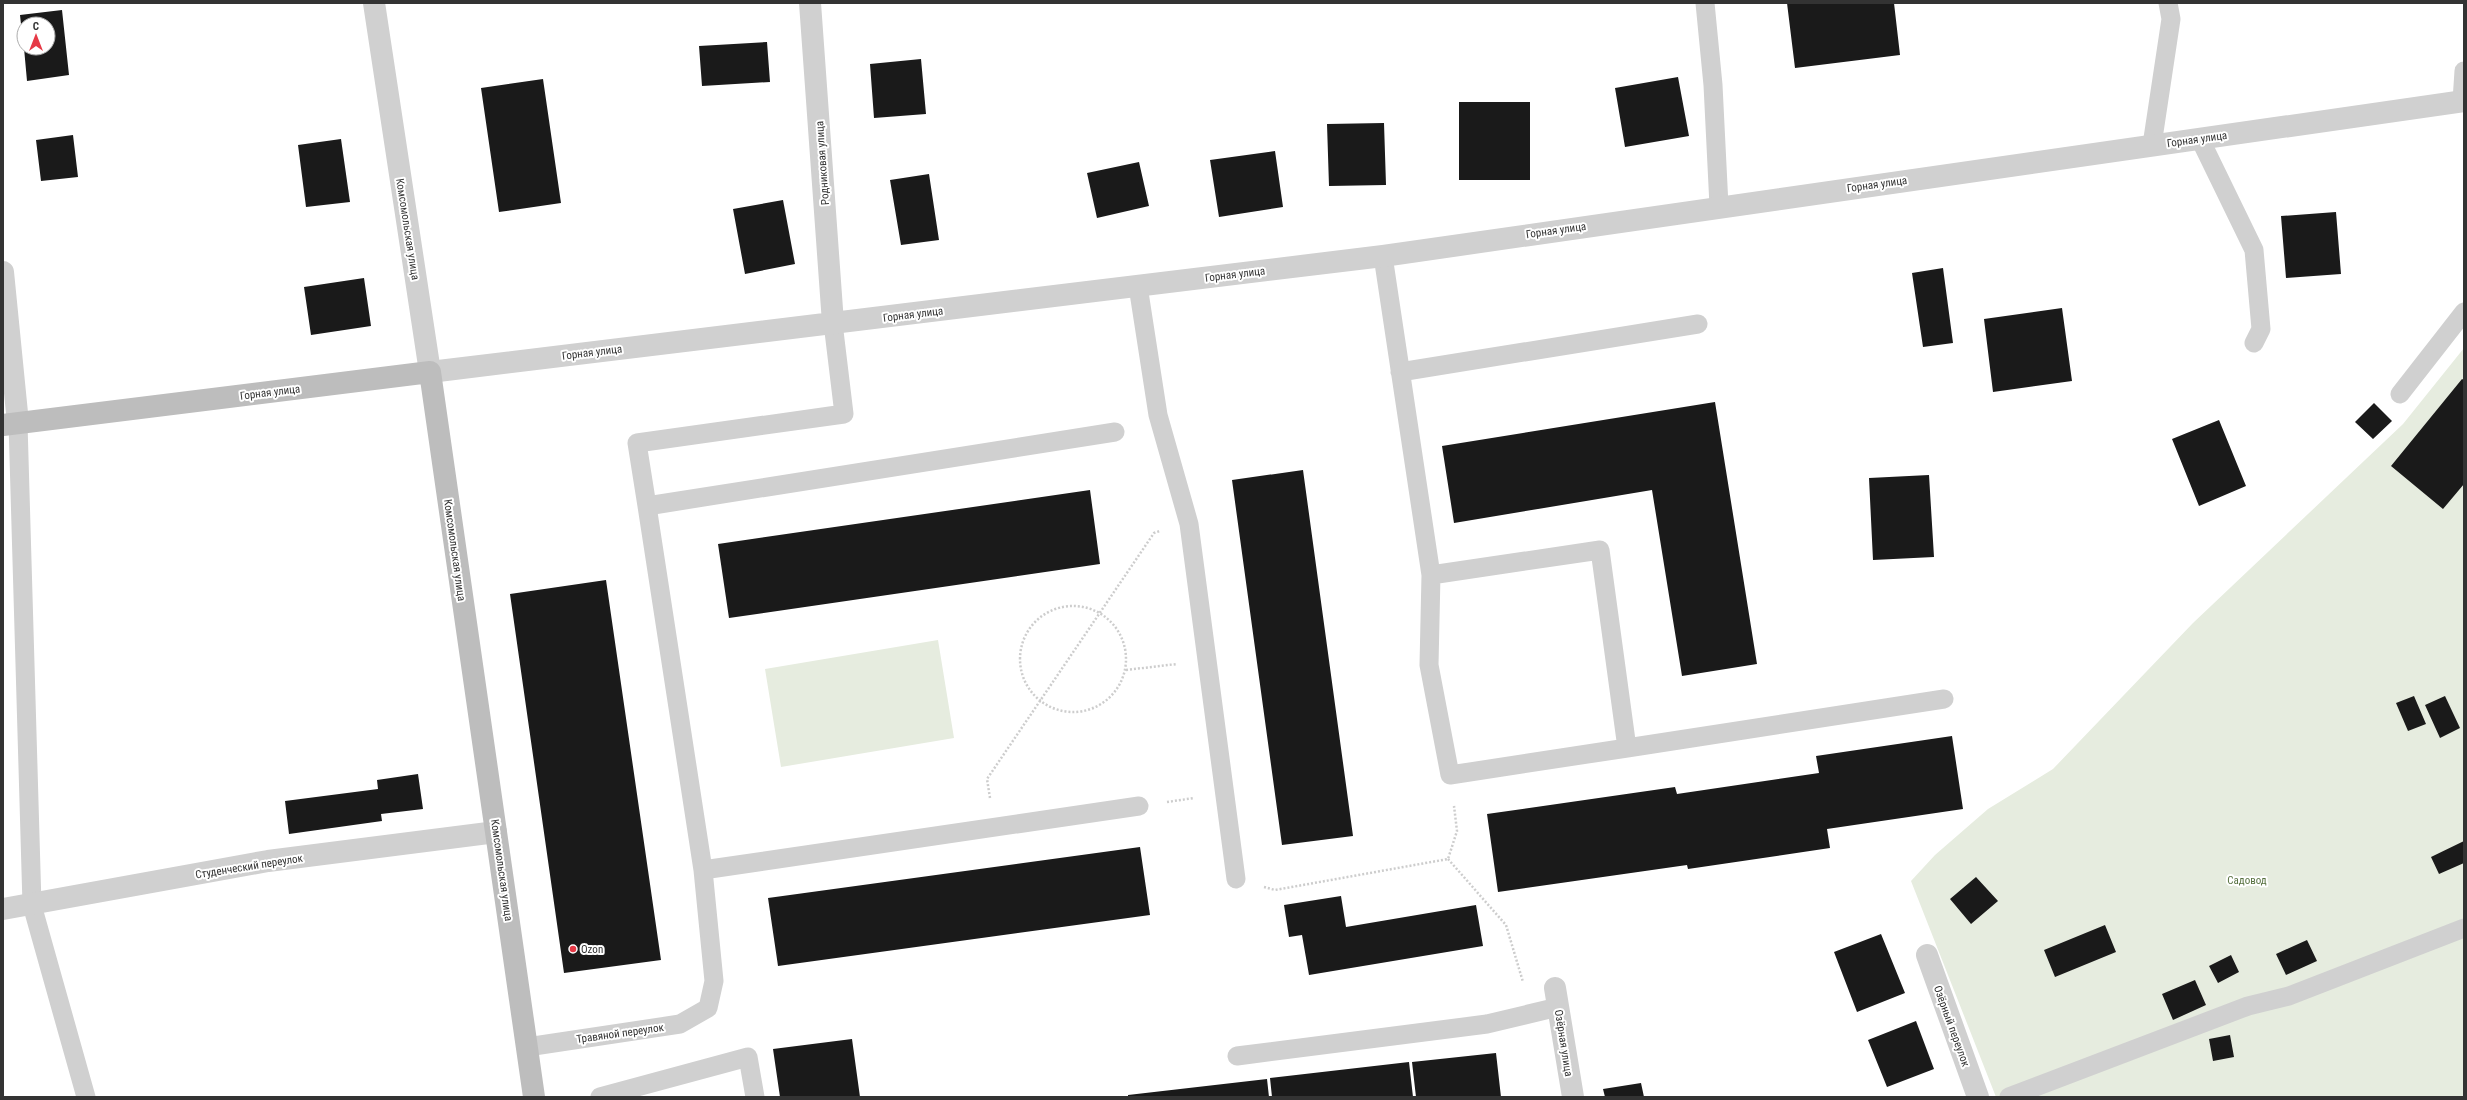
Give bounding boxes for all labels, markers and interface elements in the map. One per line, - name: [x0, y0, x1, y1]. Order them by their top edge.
- north arrow: [16, 16, 56, 56]
- text: С: [33, 20, 39, 33]
- street label: Родниковая улица: [813, 121, 832, 205]
- street label: Горная улица: [2166, 129, 2228, 150]
- street label: Горная улица: [1846, 174, 1908, 195]
- street label: Комсомольская улица: [393, 177, 422, 281]
- street label: Горная улица: [1525, 220, 1587, 241]
- street label: Горная улица: [1204, 264, 1266, 285]
- street label: Горная улица: [882, 304, 944, 325]
- street label: Горная улица: [561, 342, 623, 363]
- street label: Горная улица: [239, 382, 301, 403]
- street label: Комсомольская улица: [441, 498, 468, 602]
- street label: Комсомольская улица: [488, 818, 515, 922]
- street label: Студенческий переулок: [194, 851, 304, 881]
- park label: Садовод: [2227, 874, 2267, 887]
- place label: Ozon: [581, 943, 603, 956]
- marker: Ozon: [568, 944, 578, 954]
- street label: Озёрный переулок: [1931, 984, 1972, 1069]
- street label: Озёрная улица: [1552, 1009, 1575, 1077]
- street label: Травяной переулок: [576, 1021, 665, 1046]

